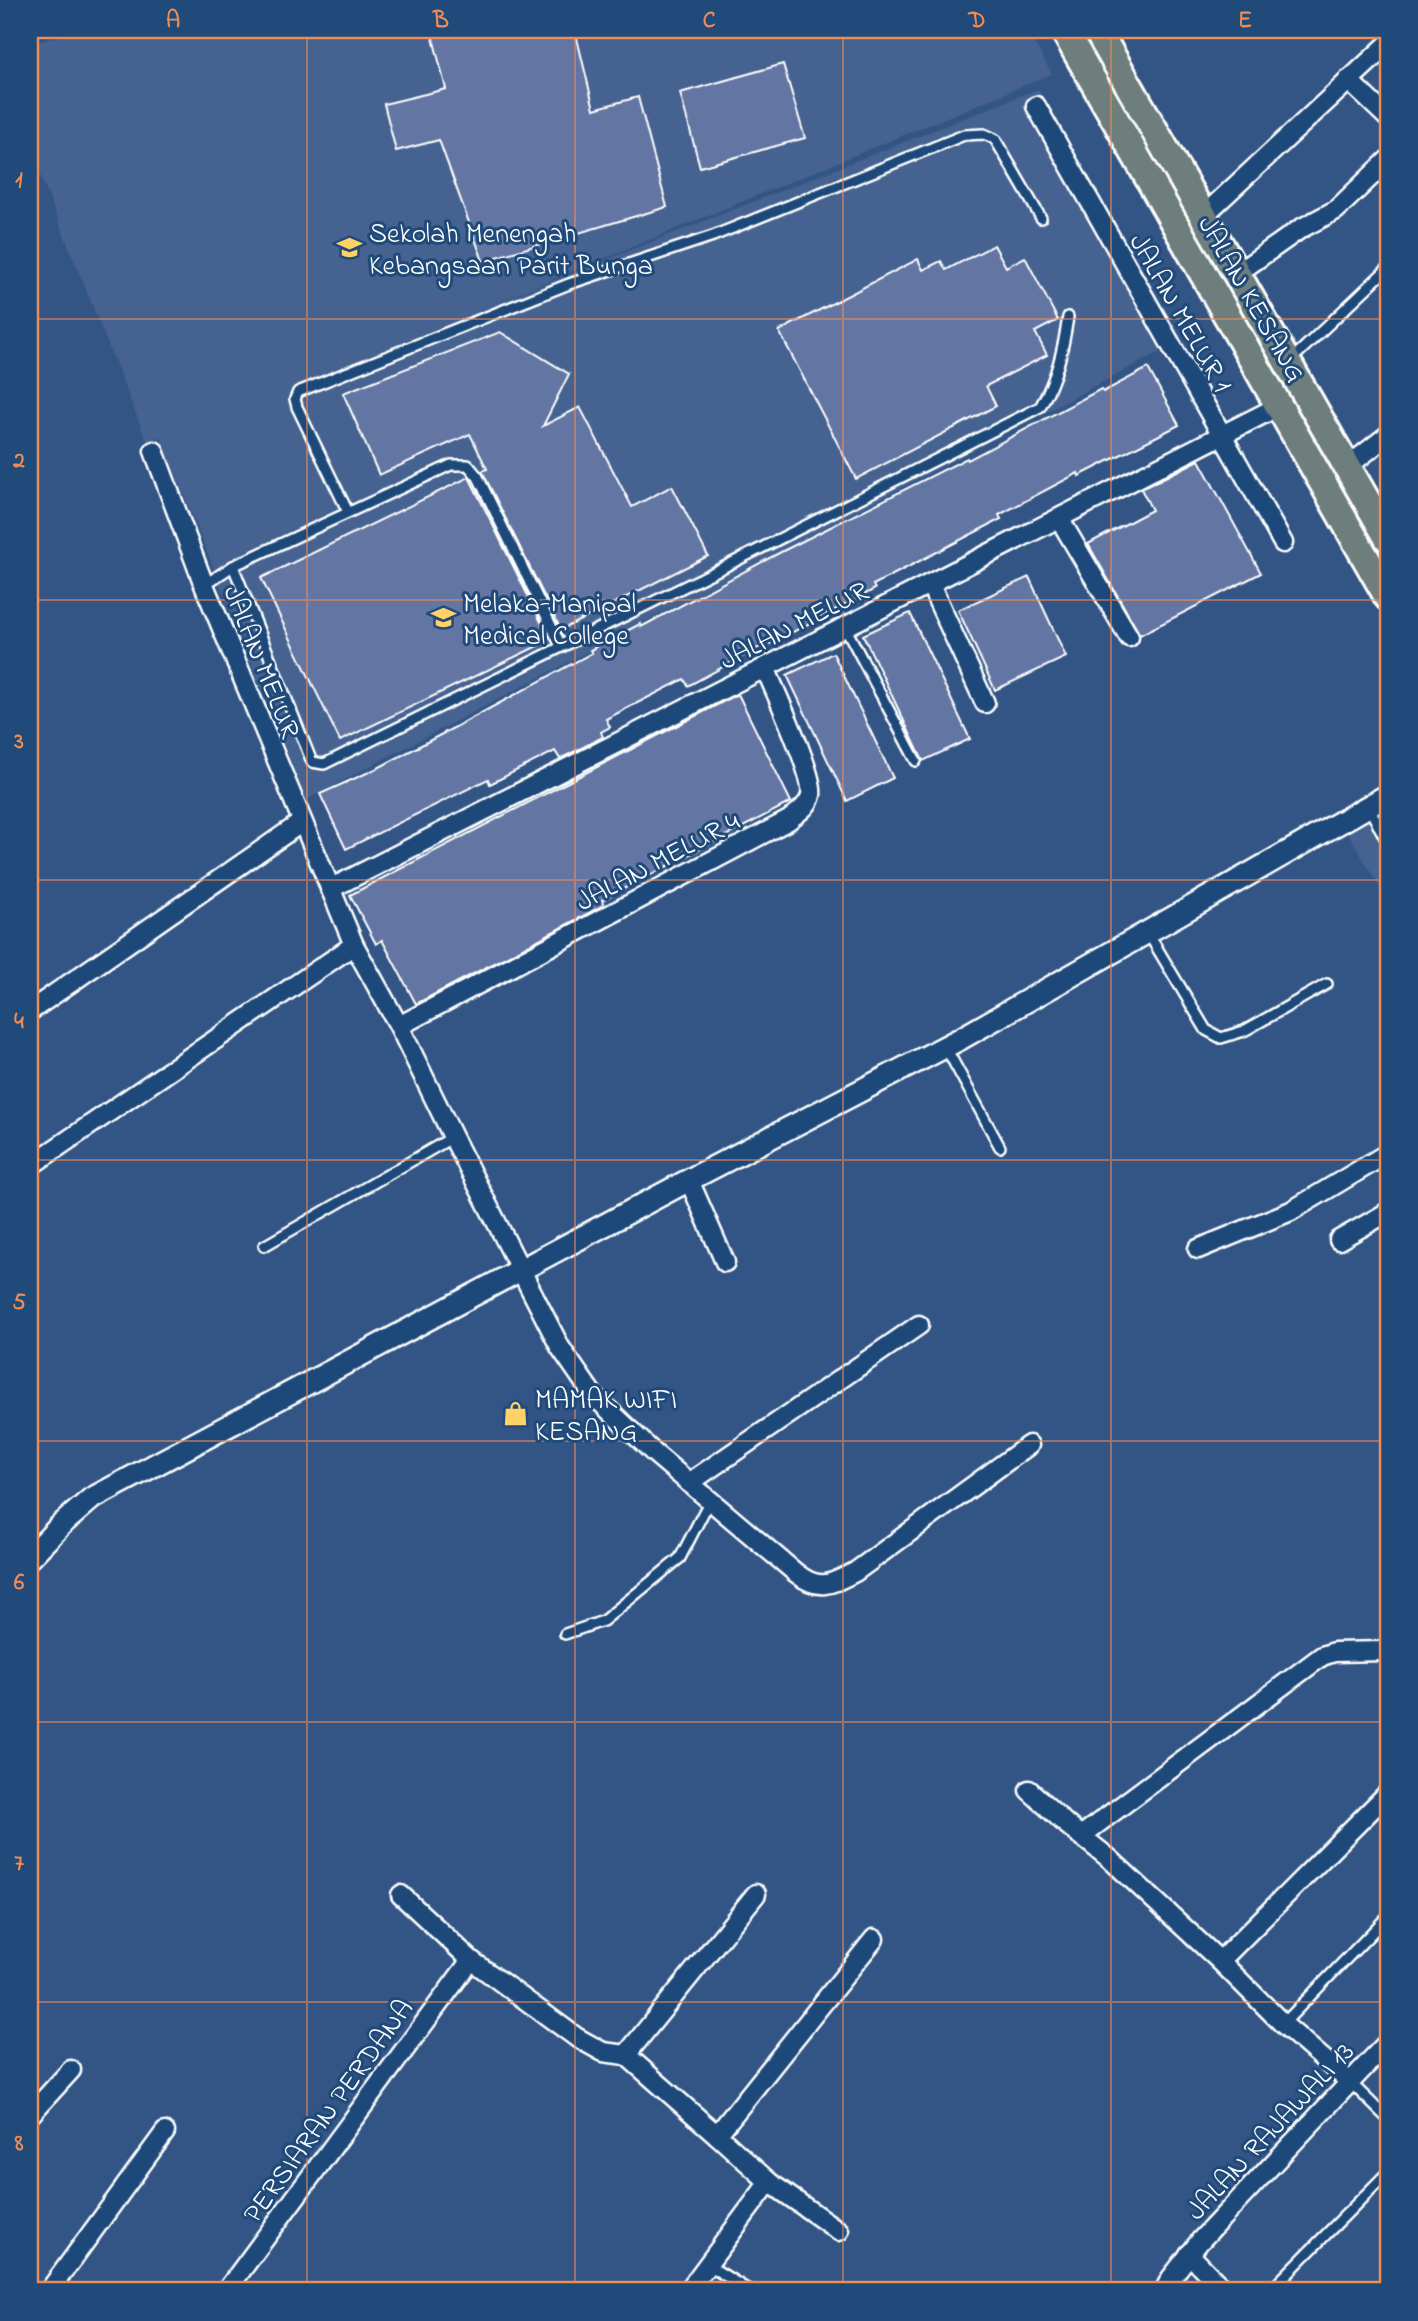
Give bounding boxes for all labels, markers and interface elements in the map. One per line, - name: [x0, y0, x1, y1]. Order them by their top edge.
- text: A: [166, 5, 180, 38]
- text: B: [432, 5, 449, 38]
- text: C: [703, 5, 716, 38]
- text: D: [968, 5, 985, 38]
- text: E: [1238, 5, 1252, 38]
- text: 1: [15, 165, 23, 198]
- street label: JALAN KESANG: [1186, 209, 1314, 391]
- place label: Sekolah Menengah Kebangsaan Parit Bunga: [369, 215, 653, 288]
- street label: JALAN MELUR 1: [1117, 226, 1241, 401]
- school or university icon: Sekolah Menengah Kebangsaan Parit Bunga: [335, 234, 363, 262]
- text: 2: [12, 445, 25, 478]
- street label: JALAN MELUR: [713, 572, 876, 682]
- street label: JALAN MELUR: [210, 580, 309, 746]
- place label: Melaka-Manipal Medical College: [463, 585, 636, 658]
- school or university icon: Melaka-Manipal Medical College: [429, 604, 457, 632]
- text: 3: [13, 726, 24, 759]
- street label: JALAN MELUR 4: [569, 802, 748, 924]
- text: 4: [14, 1006, 24, 1039]
- text: 5: [12, 1287, 26, 1320]
- place label: MAMAK WIFI KESANG: [535, 1381, 677, 1454]
- shop icon: MAMAK WIFI KESANG: [501, 1400, 529, 1428]
- text: 6: [14, 1567, 25, 1600]
- text: 7: [14, 1848, 24, 1881]
- street label: PERSIARAN PERDANA: [234, 1991, 425, 2233]
- street label: JALAN RAJAWALI 13: [1178, 2034, 1365, 2231]
- text: 8: [14, 2128, 24, 2161]

